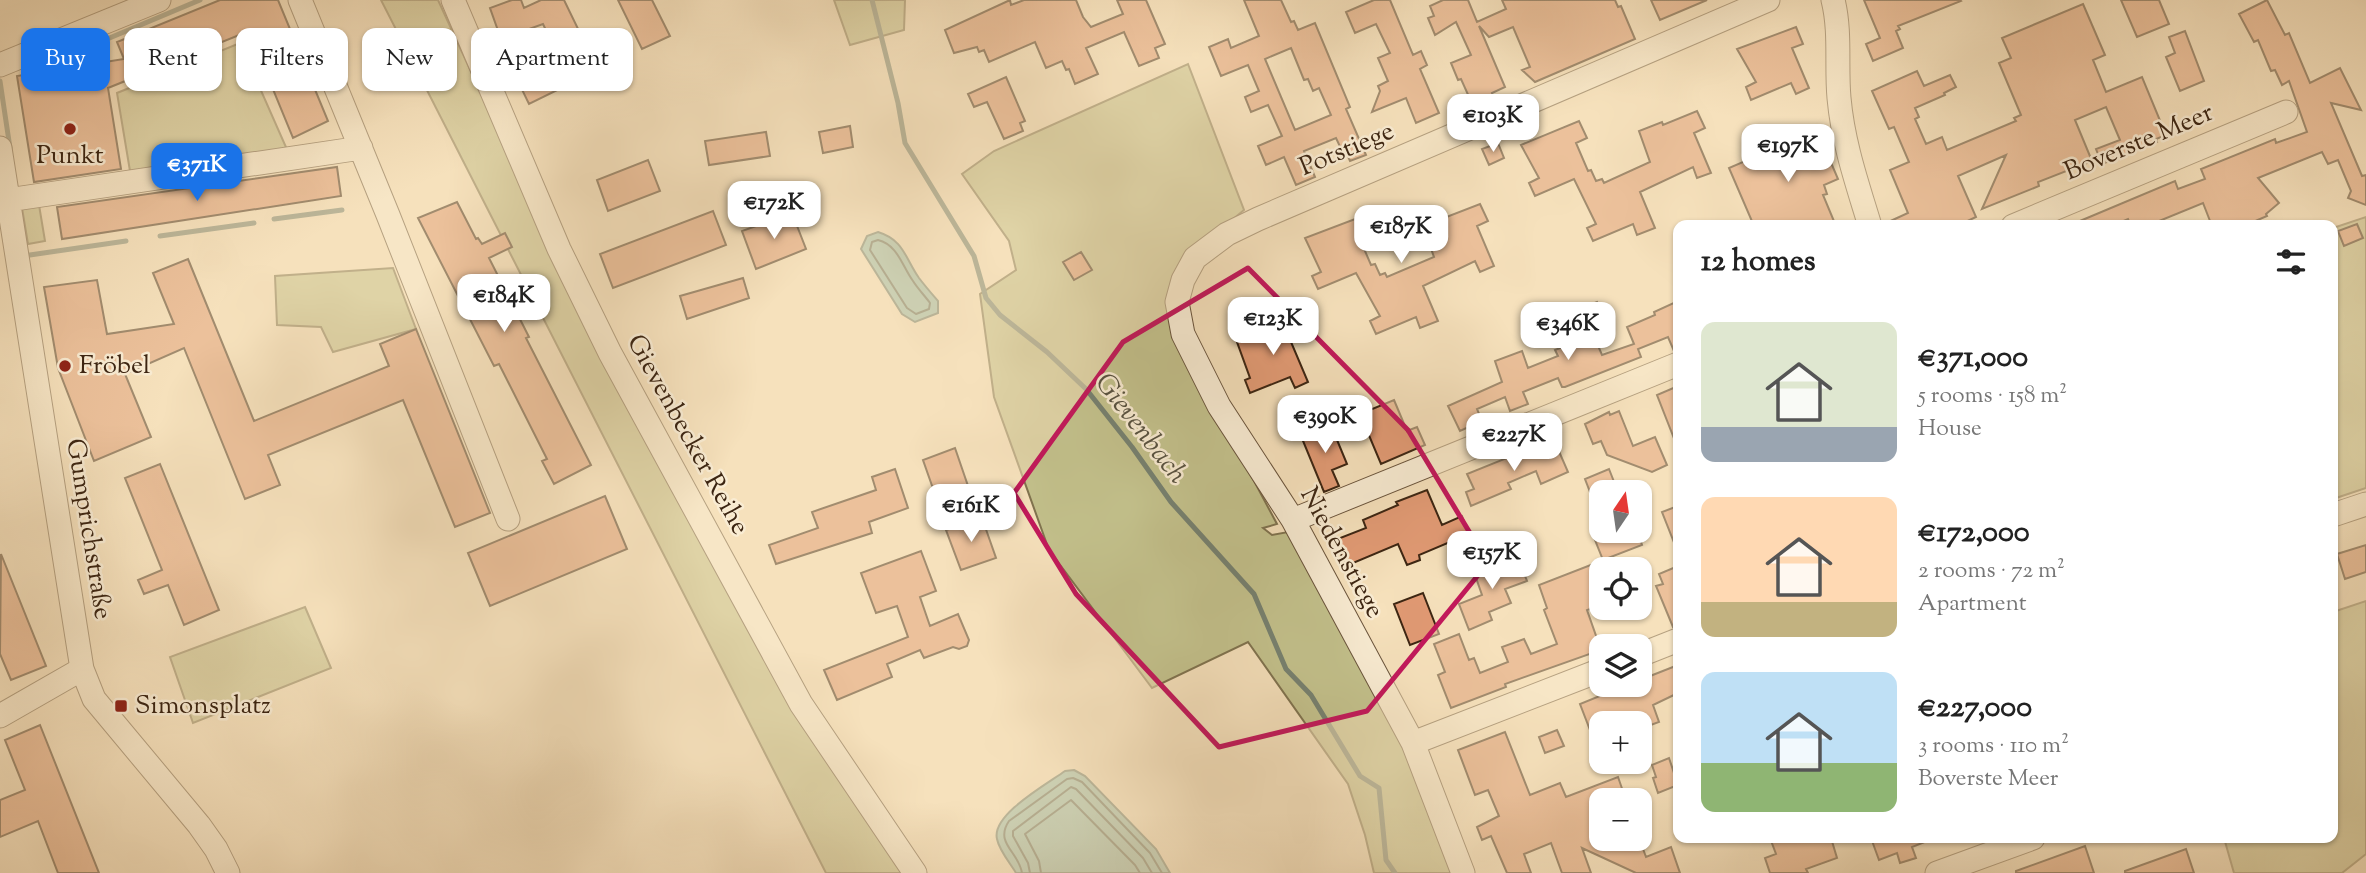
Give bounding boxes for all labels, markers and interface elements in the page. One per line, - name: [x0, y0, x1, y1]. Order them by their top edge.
- chip: Buy: [21, 28, 110, 91]
- chip: Rent: [124, 28, 222, 91]
- chip: Filters: [236, 28, 348, 91]
- chip: New: [362, 28, 457, 91]
- chip: Apartment: [471, 28, 633, 91]
- pin: €103K: [1444, 94, 1542, 154]
- street label: Boverste Meer: [2059, 95, 2220, 191]
- text: €103K: [1463, 100, 1523, 133]
- street label: Potstiege: [1294, 113, 1400, 187]
- marker: Punkt: [62, 121, 78, 137]
- pin: €197K: [1739, 124, 1837, 184]
- text: €197K: [1757, 130, 1819, 163]
- place label: Punkt: [36, 138, 104, 175]
- pin: €371K: [148, 144, 246, 203]
- text: €371K: [167, 149, 227, 182]
- pin: €172K: [725, 182, 823, 241]
- text: €172K: [744, 187, 804, 220]
- pin: €187K: [1352, 205, 1450, 265]
- text: €187K: [1370, 211, 1432, 244]
- text: 12 homes: [1701, 241, 1816, 284]
- icon: filters: [2272, 243, 2310, 281]
- pin: €184K: [455, 274, 553, 334]
- text: €184K: [473, 280, 535, 313]
- pin: €123K: [1224, 298, 1322, 357]
- pin: €346K: [1519, 302, 1617, 362]
- text: €123K: [1244, 303, 1302, 336]
- text: €346K: [1537, 308, 1599, 341]
- street label: Gievenbecker Reihe: [617, 328, 757, 542]
- text: €371,000: [1918, 337, 2028, 380]
- place label: Fröbel: [79, 348, 150, 385]
- icon: home: [1757, 350, 1841, 434]
- marker: Fröbel: [57, 358, 73, 374]
- water label: Gievenbach: [1084, 365, 1196, 493]
- text: 5 rooms · 158 m²: [1918, 380, 2067, 413]
- pin: €390K: [1276, 396, 1374, 455]
- text: €390K: [1293, 401, 1357, 434]
- text: House: [1918, 413, 1982, 446]
- pin: €227K: [1465, 414, 1563, 473]
- text: €227K: [1482, 419, 1546, 452]
- street label: Gumprichstraße: [55, 436, 121, 622]
- north arrow: [1589, 480, 1652, 542]
- map controls: [1589, 480, 1652, 851]
- street label: Niedenstiege: [1290, 481, 1392, 625]
- pin: €161K: [922, 484, 1020, 544]
- text: €161K: [942, 490, 1000, 523]
- text: €172,000: [1918, 512, 2030, 555]
- icon: home: [1757, 525, 1841, 609]
- pin: €157K: [1443, 532, 1541, 591]
- text: €157K: [1463, 537, 1521, 570]
- text: 2 rooms · 72 m²: [1918, 555, 2065, 588]
- button: locate: [1589, 557, 1652, 620]
- text: Apartment: [1918, 588, 2027, 621]
- button: layers: [1589, 634, 1652, 697]
- text: €227,000: [1918, 687, 2032, 730]
- place label: Simonsplatz: [135, 688, 271, 725]
- marker: Simonsplatz: [113, 698, 129, 714]
- icon: home: [1757, 700, 1841, 784]
- button: +: [1589, 711, 1652, 774]
- text: 3 rooms · 110 m²: [1918, 730, 2069, 763]
- text: Boverste Meer: [1918, 763, 2058, 796]
- button: −: [1589, 788, 1652, 851]

